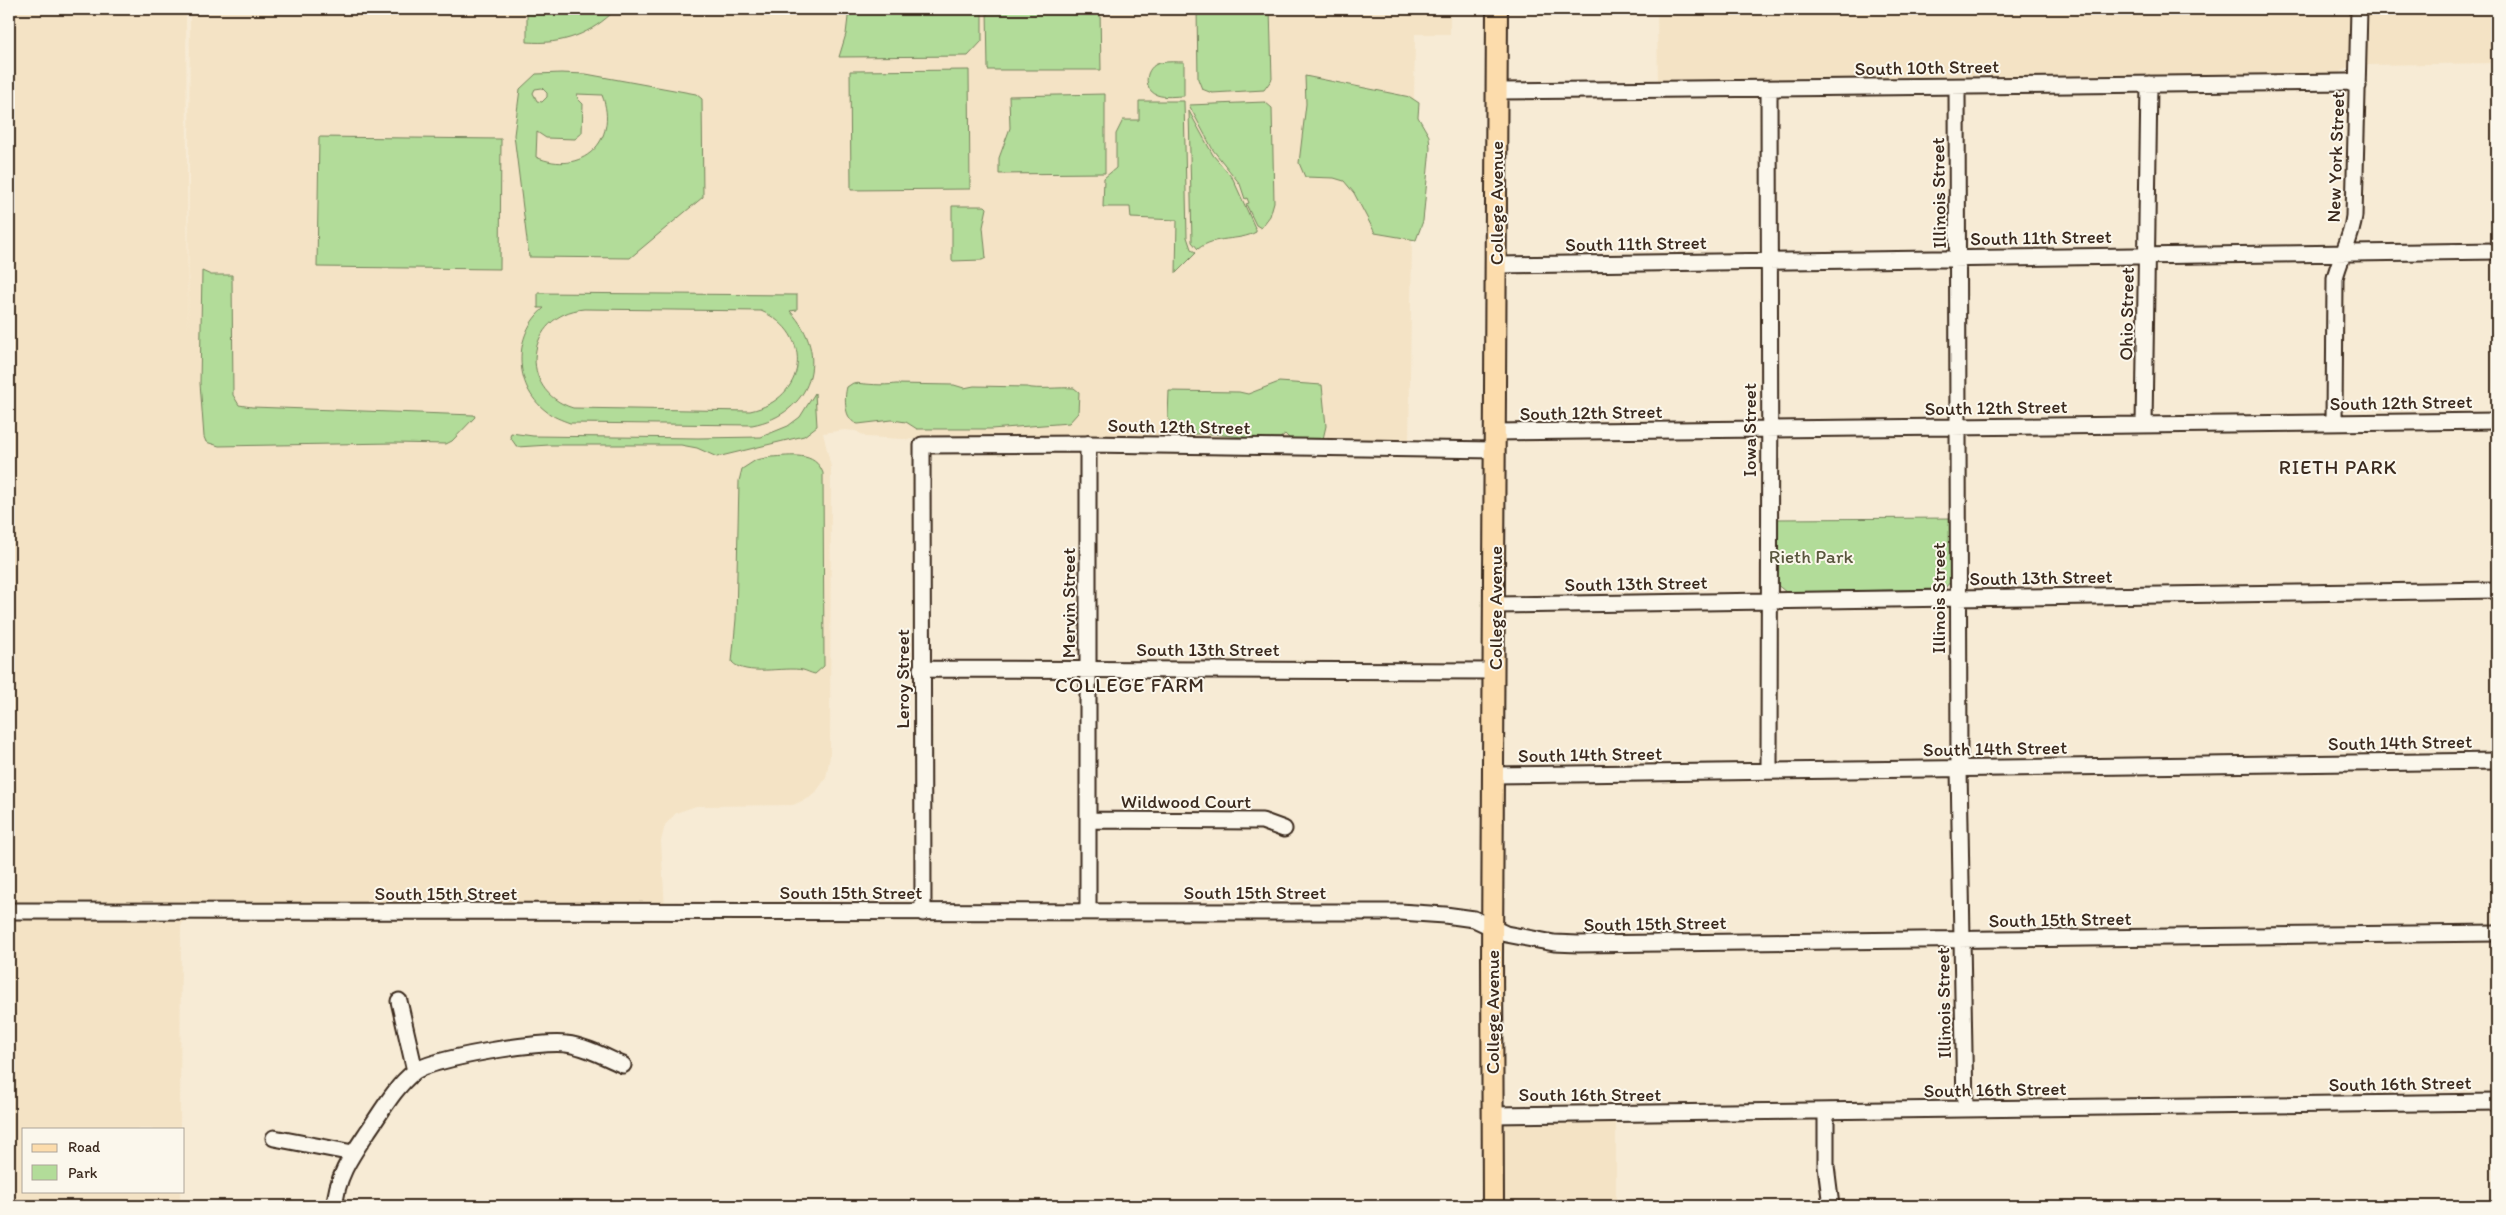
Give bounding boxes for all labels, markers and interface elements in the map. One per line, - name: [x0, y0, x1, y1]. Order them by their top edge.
- street label: South 10th Street: [1854, 55, 2000, 80]
- street label: New York Street: [2322, 91, 2349, 223]
- street label: Illinois Street: [1926, 137, 1951, 249]
- street label: College Avenue: [1485, 141, 1508, 265]
- street label: South 11th Street: [1970, 225, 2112, 250]
- street label: South 11th Street: [1565, 231, 1707, 256]
- street label: Ohio Street: [2114, 267, 2139, 361]
- street label: Iowa Street: [1738, 383, 1761, 477]
- street label: South 12th Street: [2329, 390, 2473, 415]
- street label: South 12th Street: [1924, 395, 2068, 420]
- street label: South 12th Street: [1519, 400, 1663, 425]
- street label: South 12th Street: [1107, 414, 1251, 439]
- district label: RIETH PARK: [2279, 455, 2397, 479]
- street label: Illinois Street: [1927, 542, 1950, 654]
- park label: Rieth Park: [1769, 545, 1853, 568]
- street label: College Avenue: [1484, 546, 1507, 670]
- street label: Mervin Street: [1057, 548, 1080, 658]
- street label: South 13th Street: [1969, 565, 2113, 590]
- street label: South 13th Street: [1564, 571, 1708, 596]
- street label: Leroy Street: [891, 629, 914, 729]
- street label: South 13th Street: [1136, 638, 1280, 661]
- district label: COLLEGE FARM: [1055, 673, 1205, 697]
- street label: South 14th Street: [2328, 730, 2472, 755]
- street label: South 14th Street: [1923, 736, 2067, 761]
- street label: South 14th Street: [1518, 742, 1662, 767]
- street label: Wildwood Court: [1121, 790, 1251, 813]
- street label: South 15th Street: [780, 881, 922, 904]
- street label: South 15th Street: [1184, 881, 1326, 904]
- street label: South 15th Street: [375, 882, 517, 905]
- street label: South 15th Street: [1988, 907, 2132, 932]
- street label: South 15th Street: [1583, 911, 1727, 936]
- street label: Illinois Street: [1931, 947, 1956, 1059]
- street label: College Avenue: [1481, 950, 1504, 1074]
- street label: South 16th Street: [2328, 1071, 2472, 1096]
- street label: South 16th Street: [1923, 1077, 2067, 1102]
- street label: South 16th Street: [1519, 1083, 1661, 1106]
- legend: [22, 1128, 185, 1192]
- text: Road: [68, 1138, 101, 1156]
- text: Park: [68, 1164, 98, 1182]

